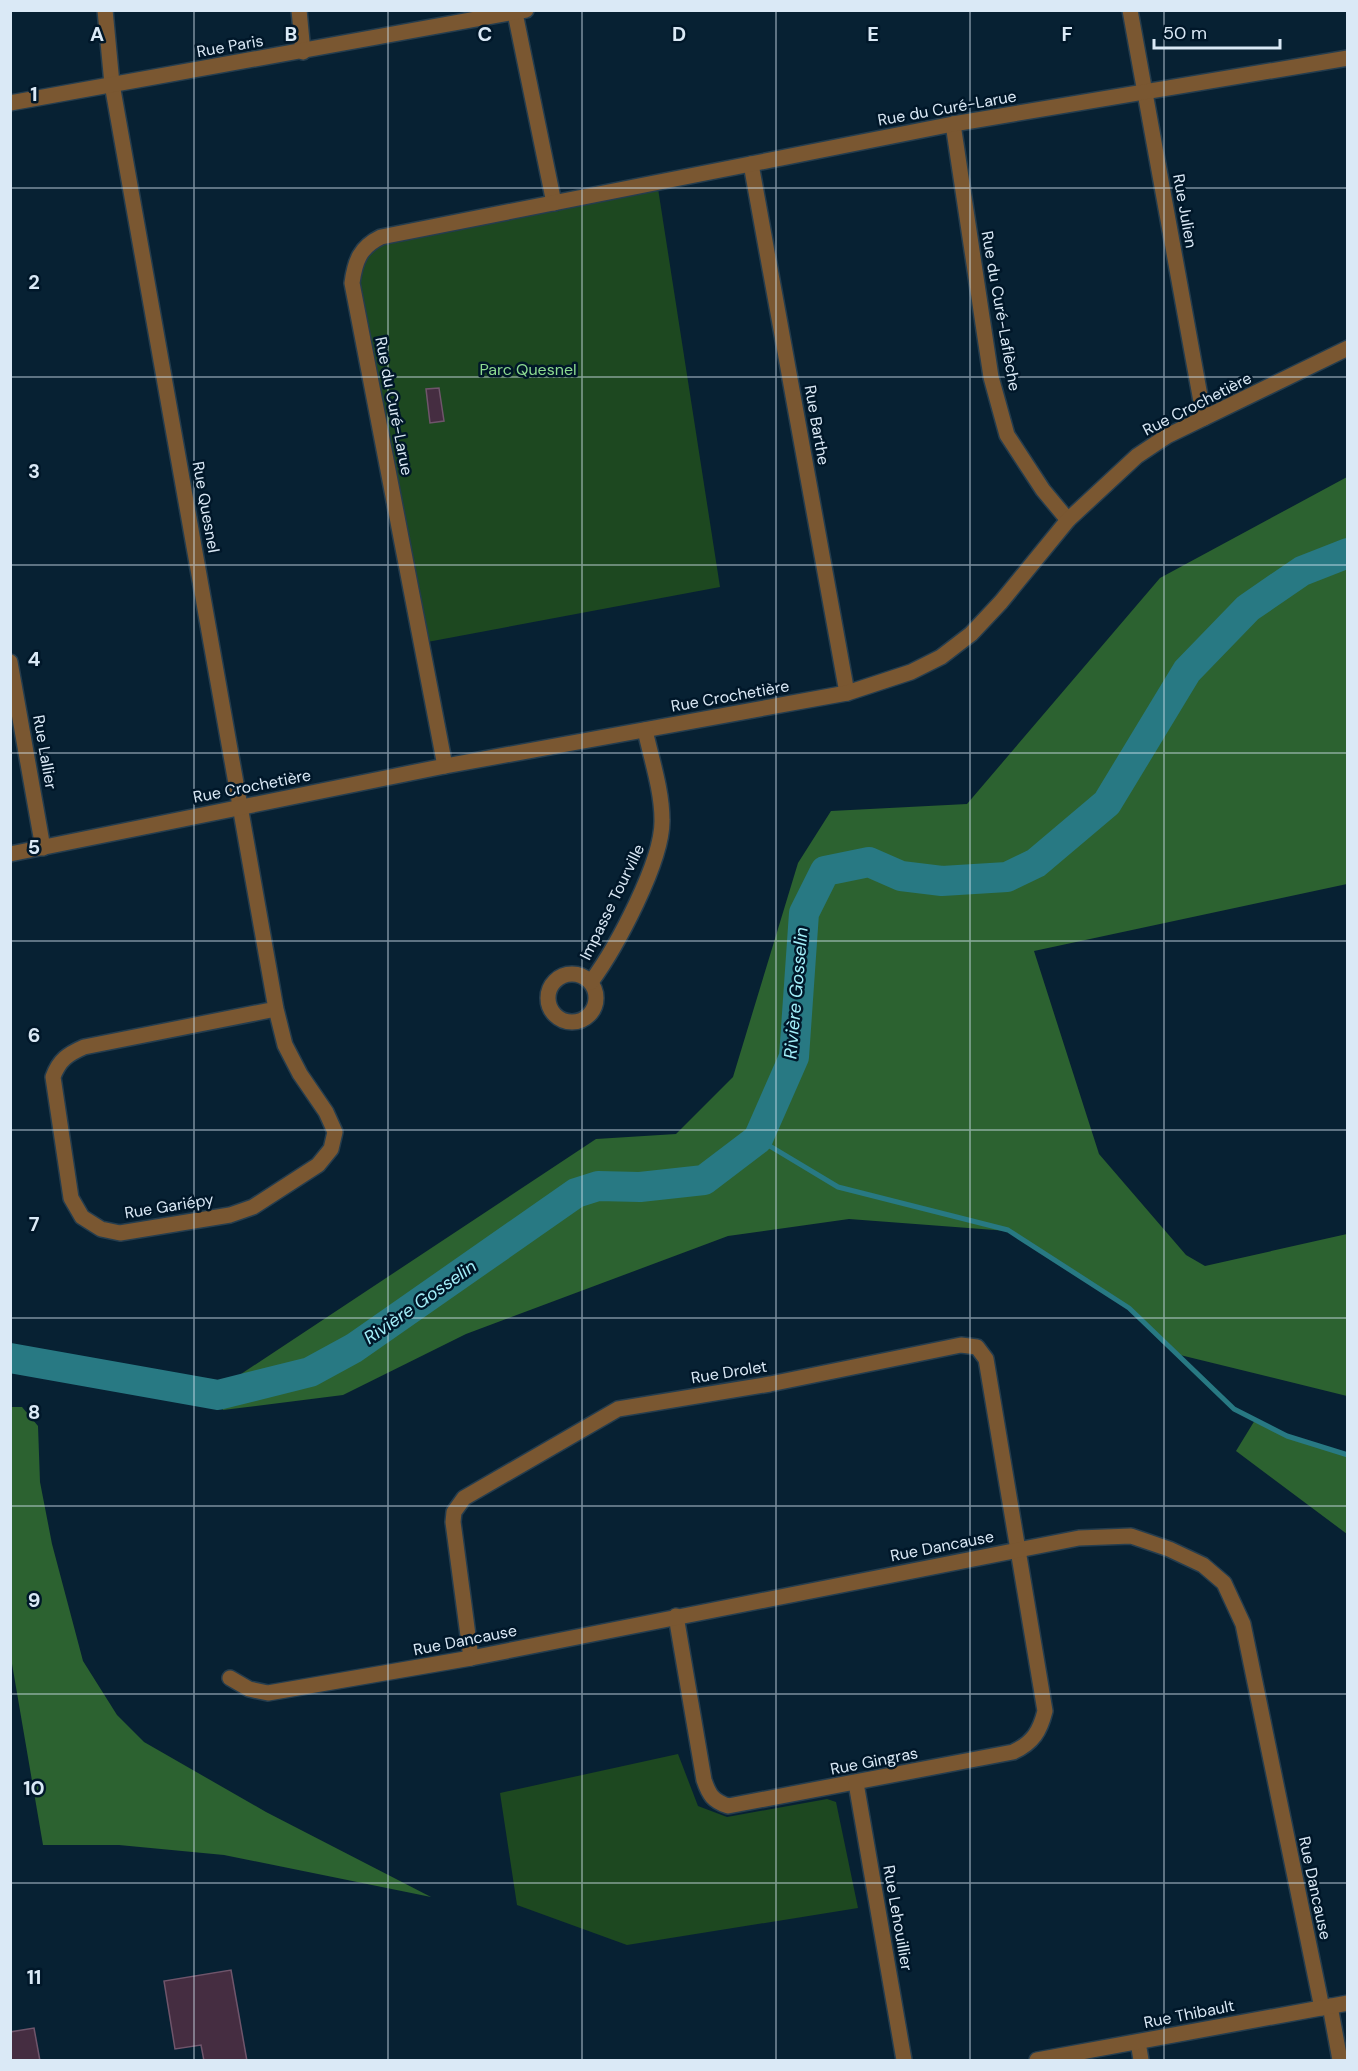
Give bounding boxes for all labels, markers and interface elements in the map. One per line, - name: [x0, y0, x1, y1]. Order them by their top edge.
- scale bar: [1154, 12, 1280, 50]
- text: A: [90, 21, 104, 47]
- text: B: [285, 21, 297, 47]
- text: C: [478, 21, 492, 47]
- text: D: [672, 21, 686, 47]
- text: E: [867, 21, 879, 47]
- text: F: [1061, 21, 1073, 47]
- text: 50 m: [1163, 21, 1207, 45]
- street label: Rue Paris: [195, 30, 265, 62]
- text: 1: [30, 81, 38, 107]
- street label: Rue du Curé-Larue: [876, 85, 1018, 131]
- street label: Rue Julien: [1168, 172, 1202, 250]
- street label: Rue du Curé-Laflèche: [977, 229, 1025, 393]
- text: 2: [28, 269, 40, 295]
- street label: Rue du Curé-Larue: [370, 335, 418, 477]
- park label: Parc Quesnel: [479, 359, 577, 380]
- street label: Rue Crochetière: [1139, 367, 1255, 441]
- street label: Rue Barthe: [800, 383, 834, 467]
- text: 3: [28, 458, 40, 484]
- street label: Rue Quesnel: [188, 460, 224, 554]
- text: 4: [28, 646, 41, 672]
- street label: Rue Crochetière: [669, 675, 791, 717]
- street label: Rue Lallier: [28, 713, 62, 791]
- street label: Rue Crochetière: [191, 764, 313, 808]
- text: 5: [28, 834, 40, 860]
- street label: Impasse Tourville: [575, 840, 649, 964]
- water label: Rivière Gosselin: [778, 926, 814, 1060]
- text: 6: [28, 1022, 40, 1048]
- street label: Rue Gariépy: [123, 1189, 215, 1223]
- text: 7: [29, 1211, 40, 1237]
- water label: Rivière Gosselin: [359, 1254, 481, 1350]
- street label: Rue Drolet: [689, 1356, 769, 1388]
- text: 8: [28, 1399, 40, 1425]
- street label: Rue Dancause: [888, 1526, 996, 1566]
- text: 9: [28, 1587, 40, 1613]
- street label: Rue Dancause: [411, 1620, 519, 1660]
- street label: Rue Gingras: [828, 1742, 920, 1780]
- text: 10: [23, 1775, 45, 1801]
- street label: Rue Dancause: [1294, 1834, 1336, 1942]
- street label: Rue Lehouillier: [878, 1864, 918, 1973]
- text: 11: [27, 1964, 41, 1990]
- street label: Rue Thibault: [1142, 1995, 1236, 2033]

